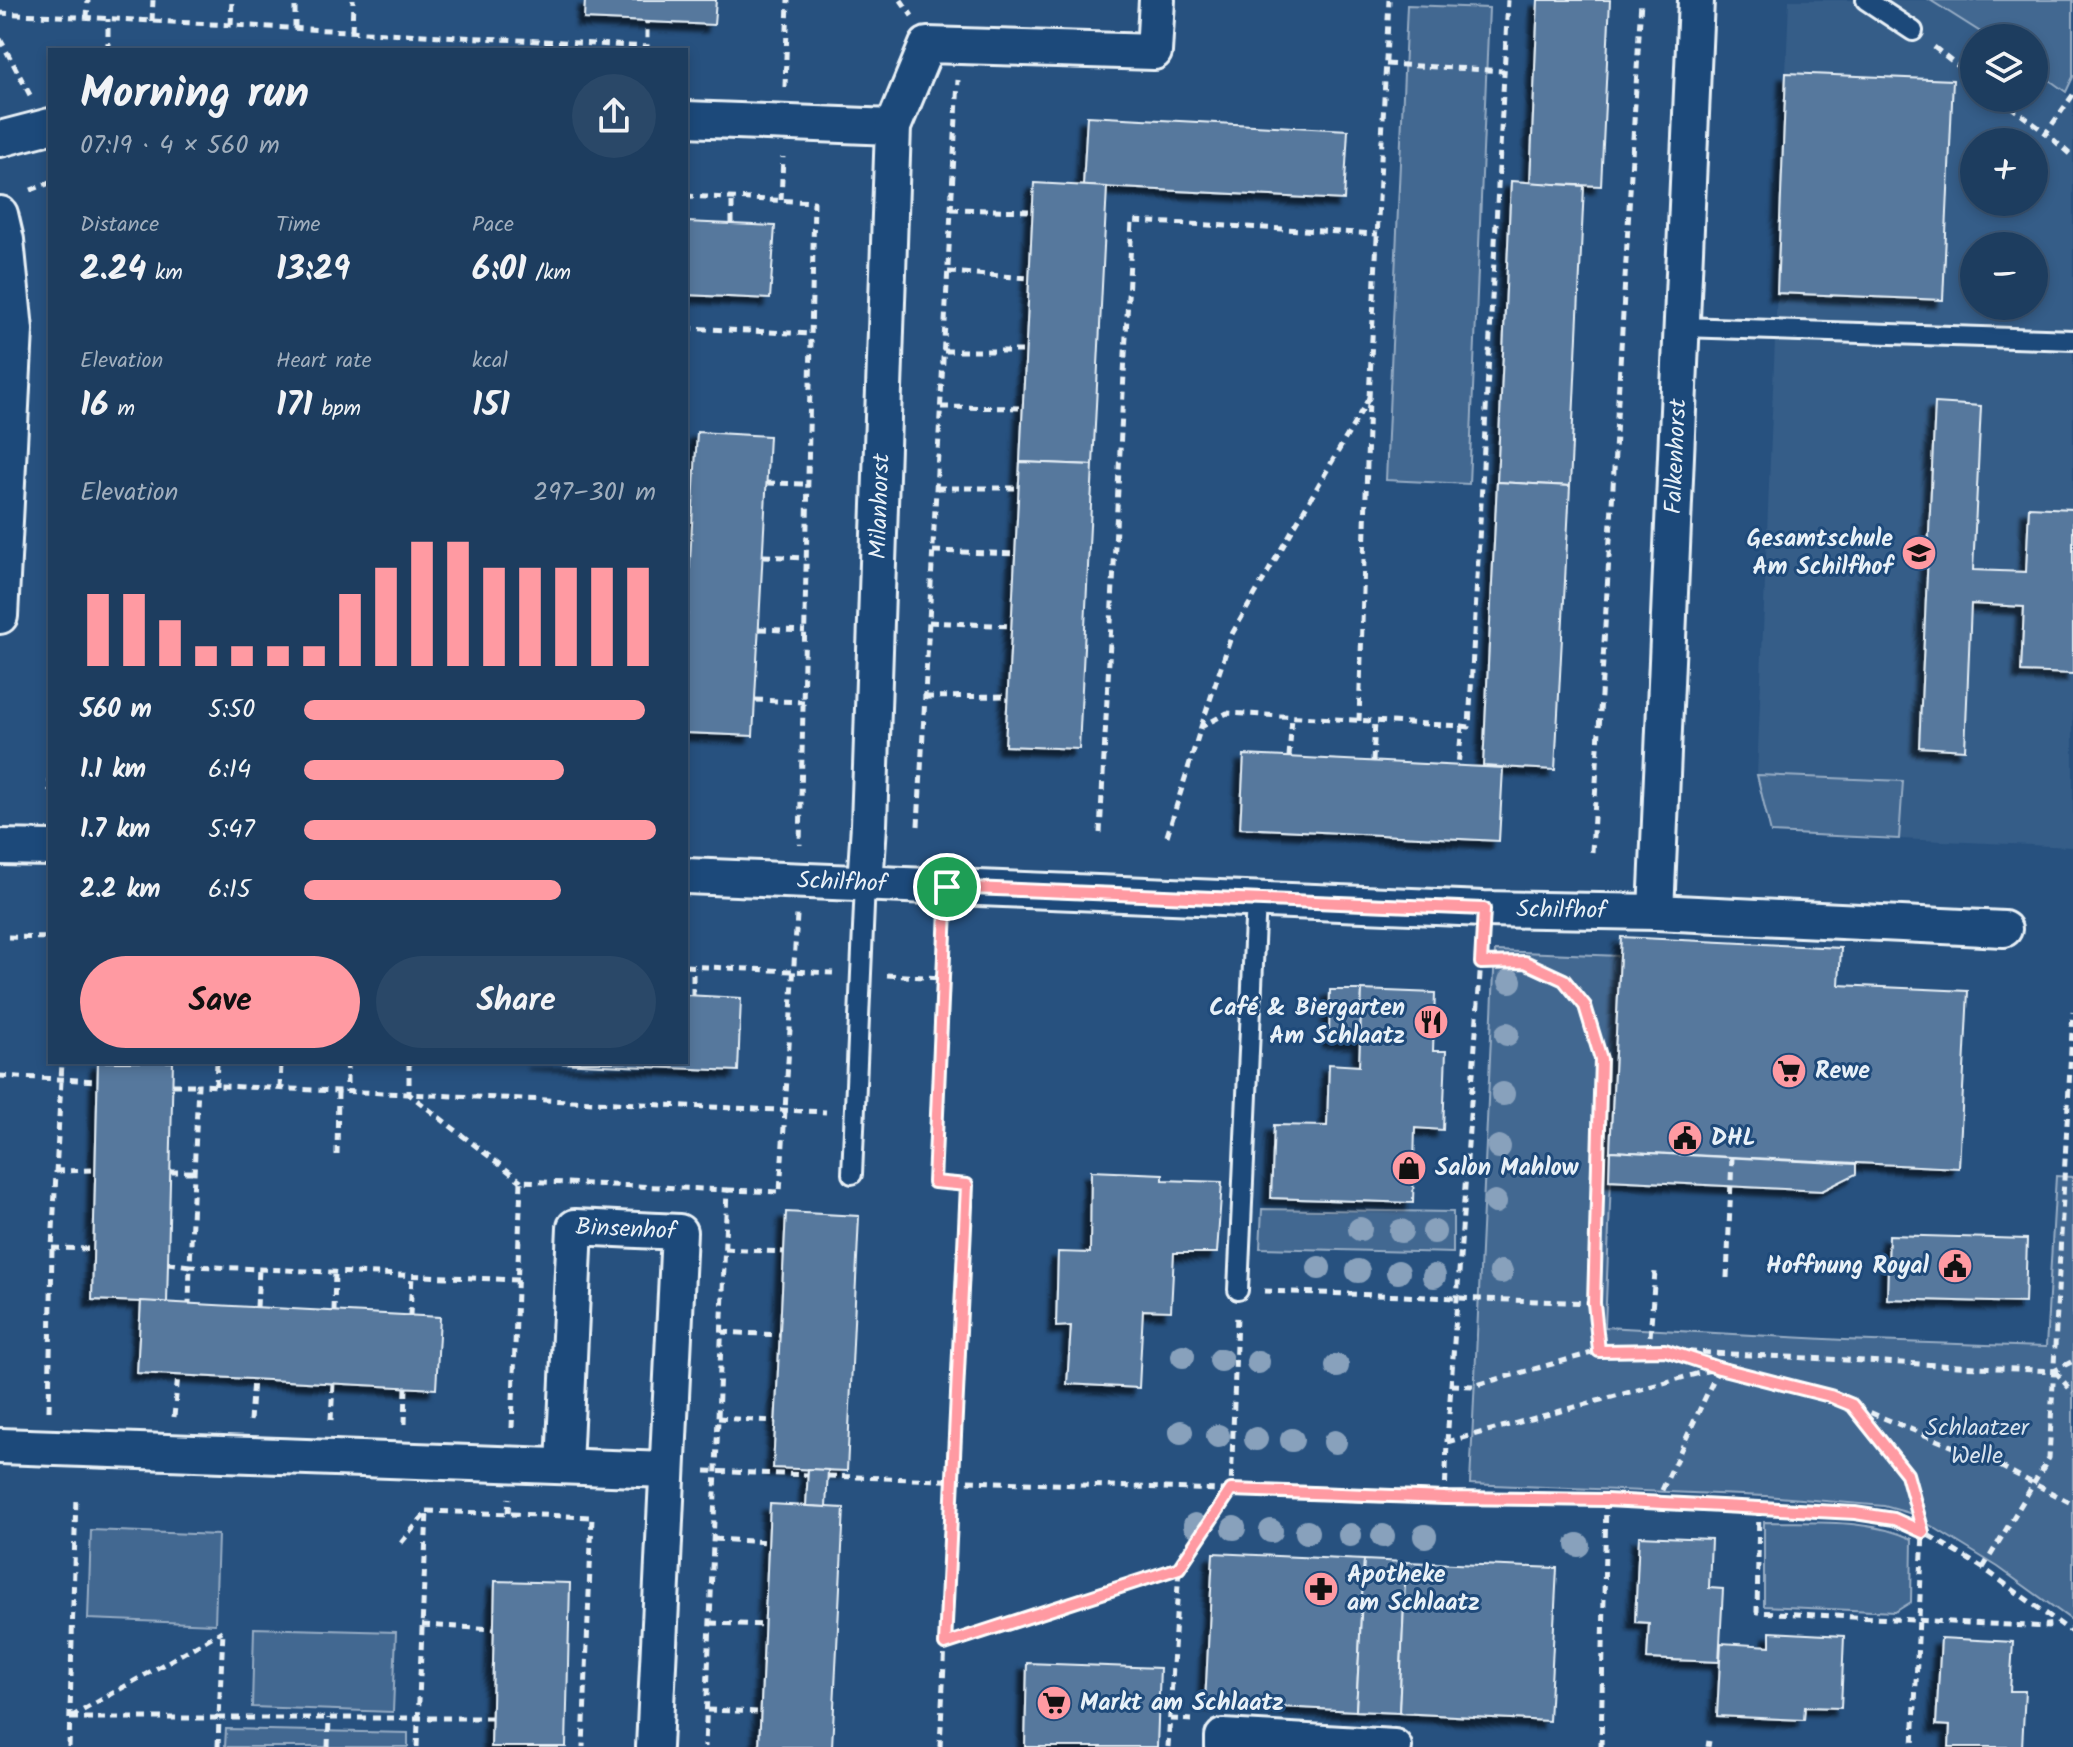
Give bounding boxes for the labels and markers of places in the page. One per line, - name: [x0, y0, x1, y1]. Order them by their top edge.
- place label: Gesamtschule Am Schilfhof: [1747, 520, 1896, 587]
- school or university icon: Gesamtschule Am Schilfhof: [1900, 534, 1938, 572]
- pin: [913, 853, 981, 921]
- place label: Café & Biergarten Am Schlaatz: [1209, 989, 1405, 1056]
- restaurant icon: Café & Biergarten Am Schlaatz: [1412, 1003, 1450, 1041]
- supermarket icon: Rewe: [1770, 1052, 1808, 1090]
- place label: Rewe: [1815, 1052, 1870, 1091]
- public building icon: DHL: [1666, 1119, 1704, 1157]
- place label: DHL: [1711, 1119, 1756, 1158]
- shop icon: Salon Mahlow: [1390, 1149, 1428, 1187]
- place label: Salon Mahlow: [1435, 1149, 1580, 1188]
- place label: Hoffnung Royal: [1766, 1247, 1930, 1286]
- public building icon: Hoffnung Royal: [1936, 1247, 1974, 1285]
- place label: Apotheke am Schlaatz: [1347, 1556, 1480, 1623]
- pharmacy icon: Apotheke am Schlaatz: [1302, 1570, 1340, 1608]
- supermarket icon: Markt am Schlaatz: [1035, 1684, 1073, 1722]
- place label: Markt am Schlaatz: [1080, 1684, 1284, 1723]

